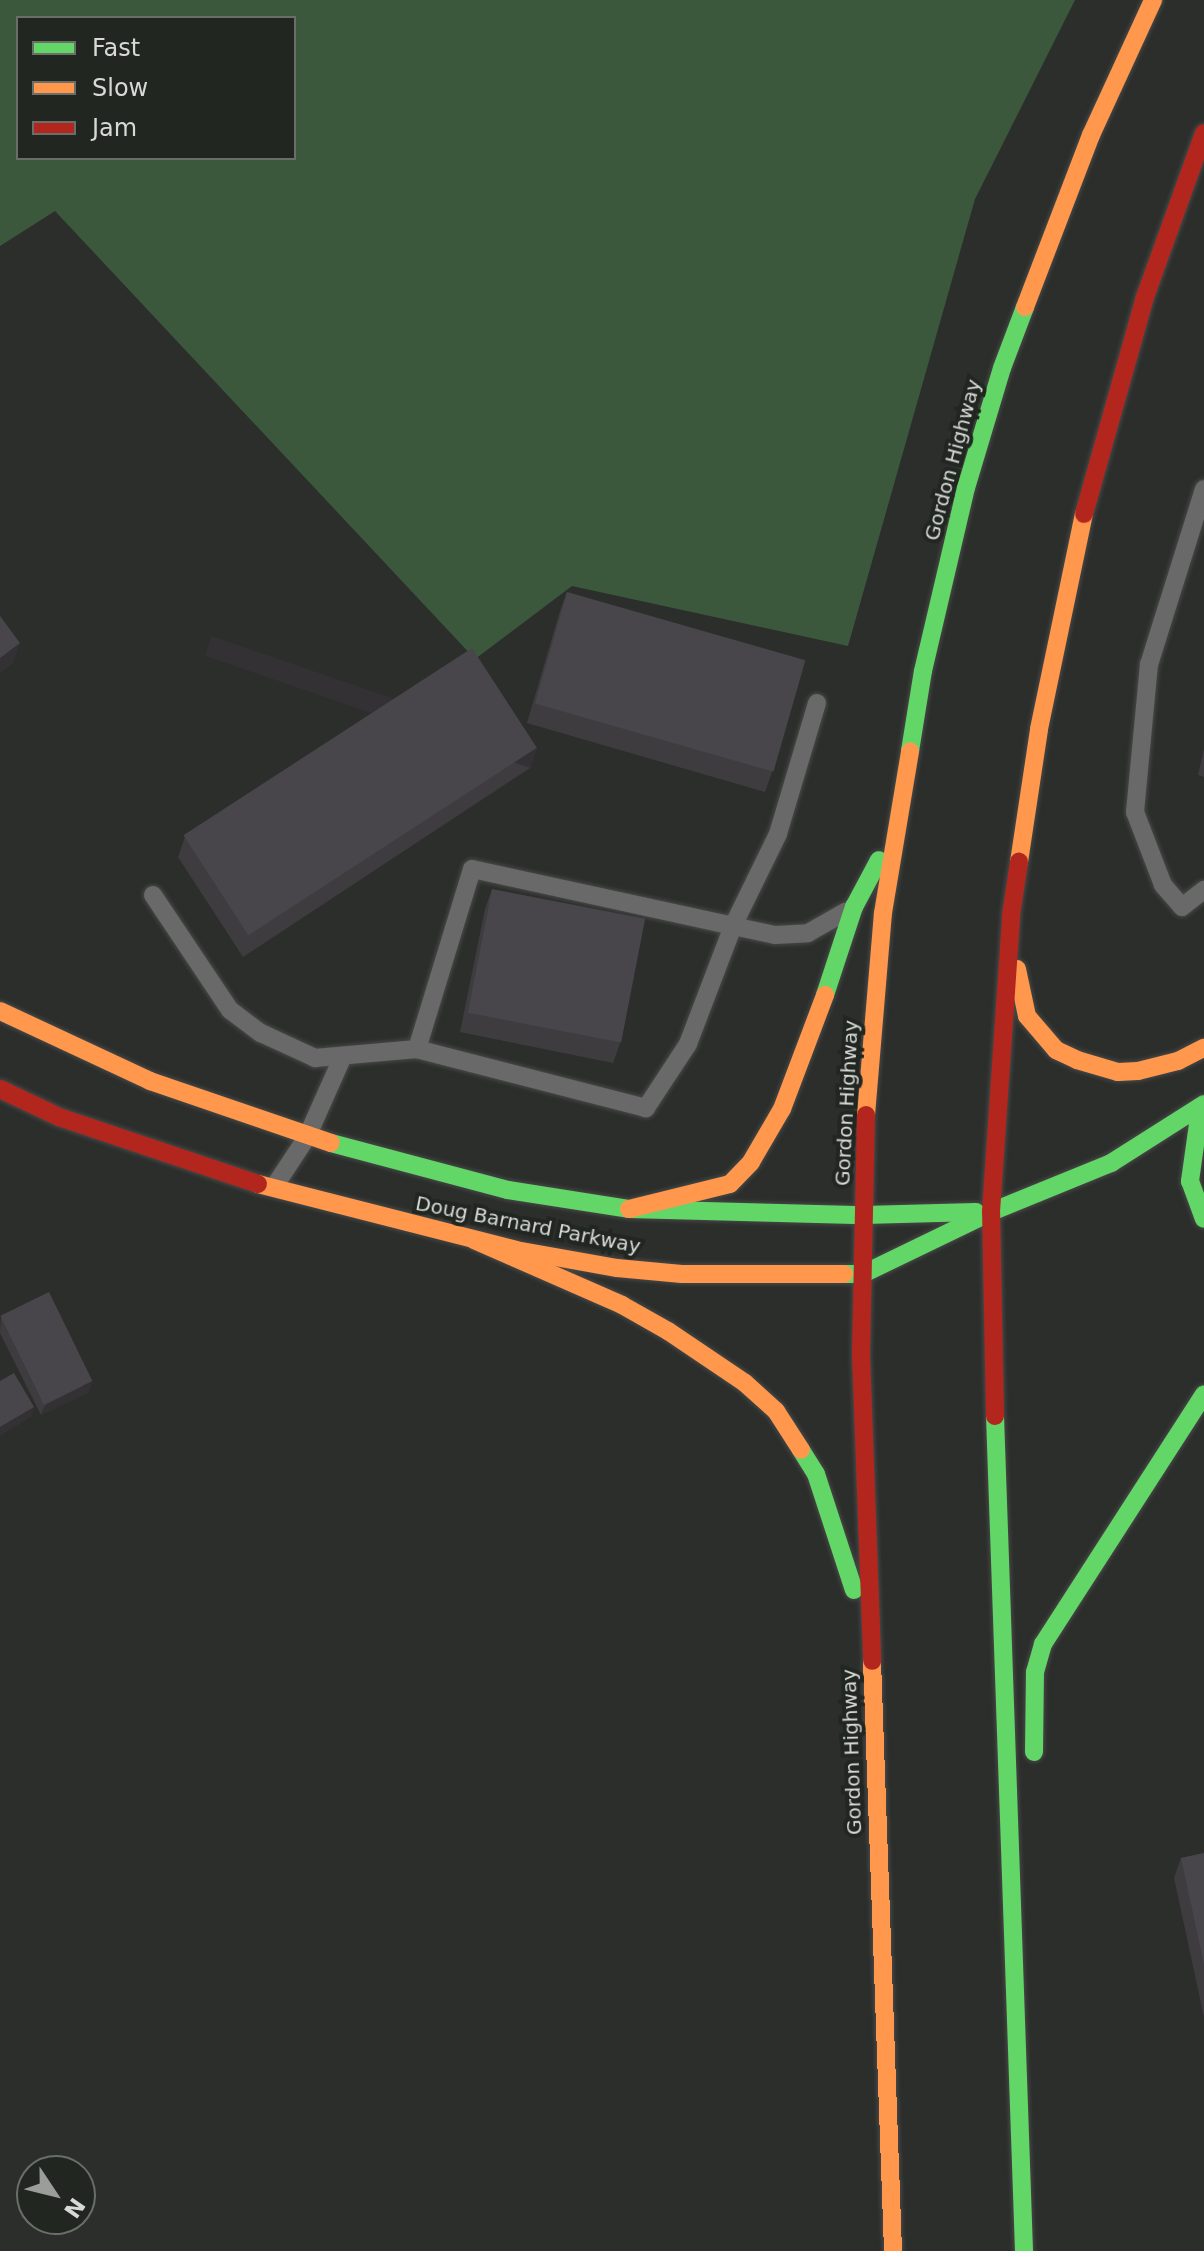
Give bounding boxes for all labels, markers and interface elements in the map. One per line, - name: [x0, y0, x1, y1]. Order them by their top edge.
- legend: [16, 16, 296, 160]
- text: Fast: [92, 34, 140, 62]
- text: Slow: [92, 74, 148, 102]
- text: Jam: [92, 114, 137, 142]
- street label: Gordon Highway: [920, 377, 986, 543]
- street label: Gordon Highway: [831, 1019, 863, 1187]
- street label: Doug Barnard Parkway: [413, 1191, 643, 1259]
- street label: Gordon Highway: [837, 1669, 867, 1835]
- north arrow: [16, 2155, 96, 2235]
- text: N: [59, 2193, 90, 2223]

